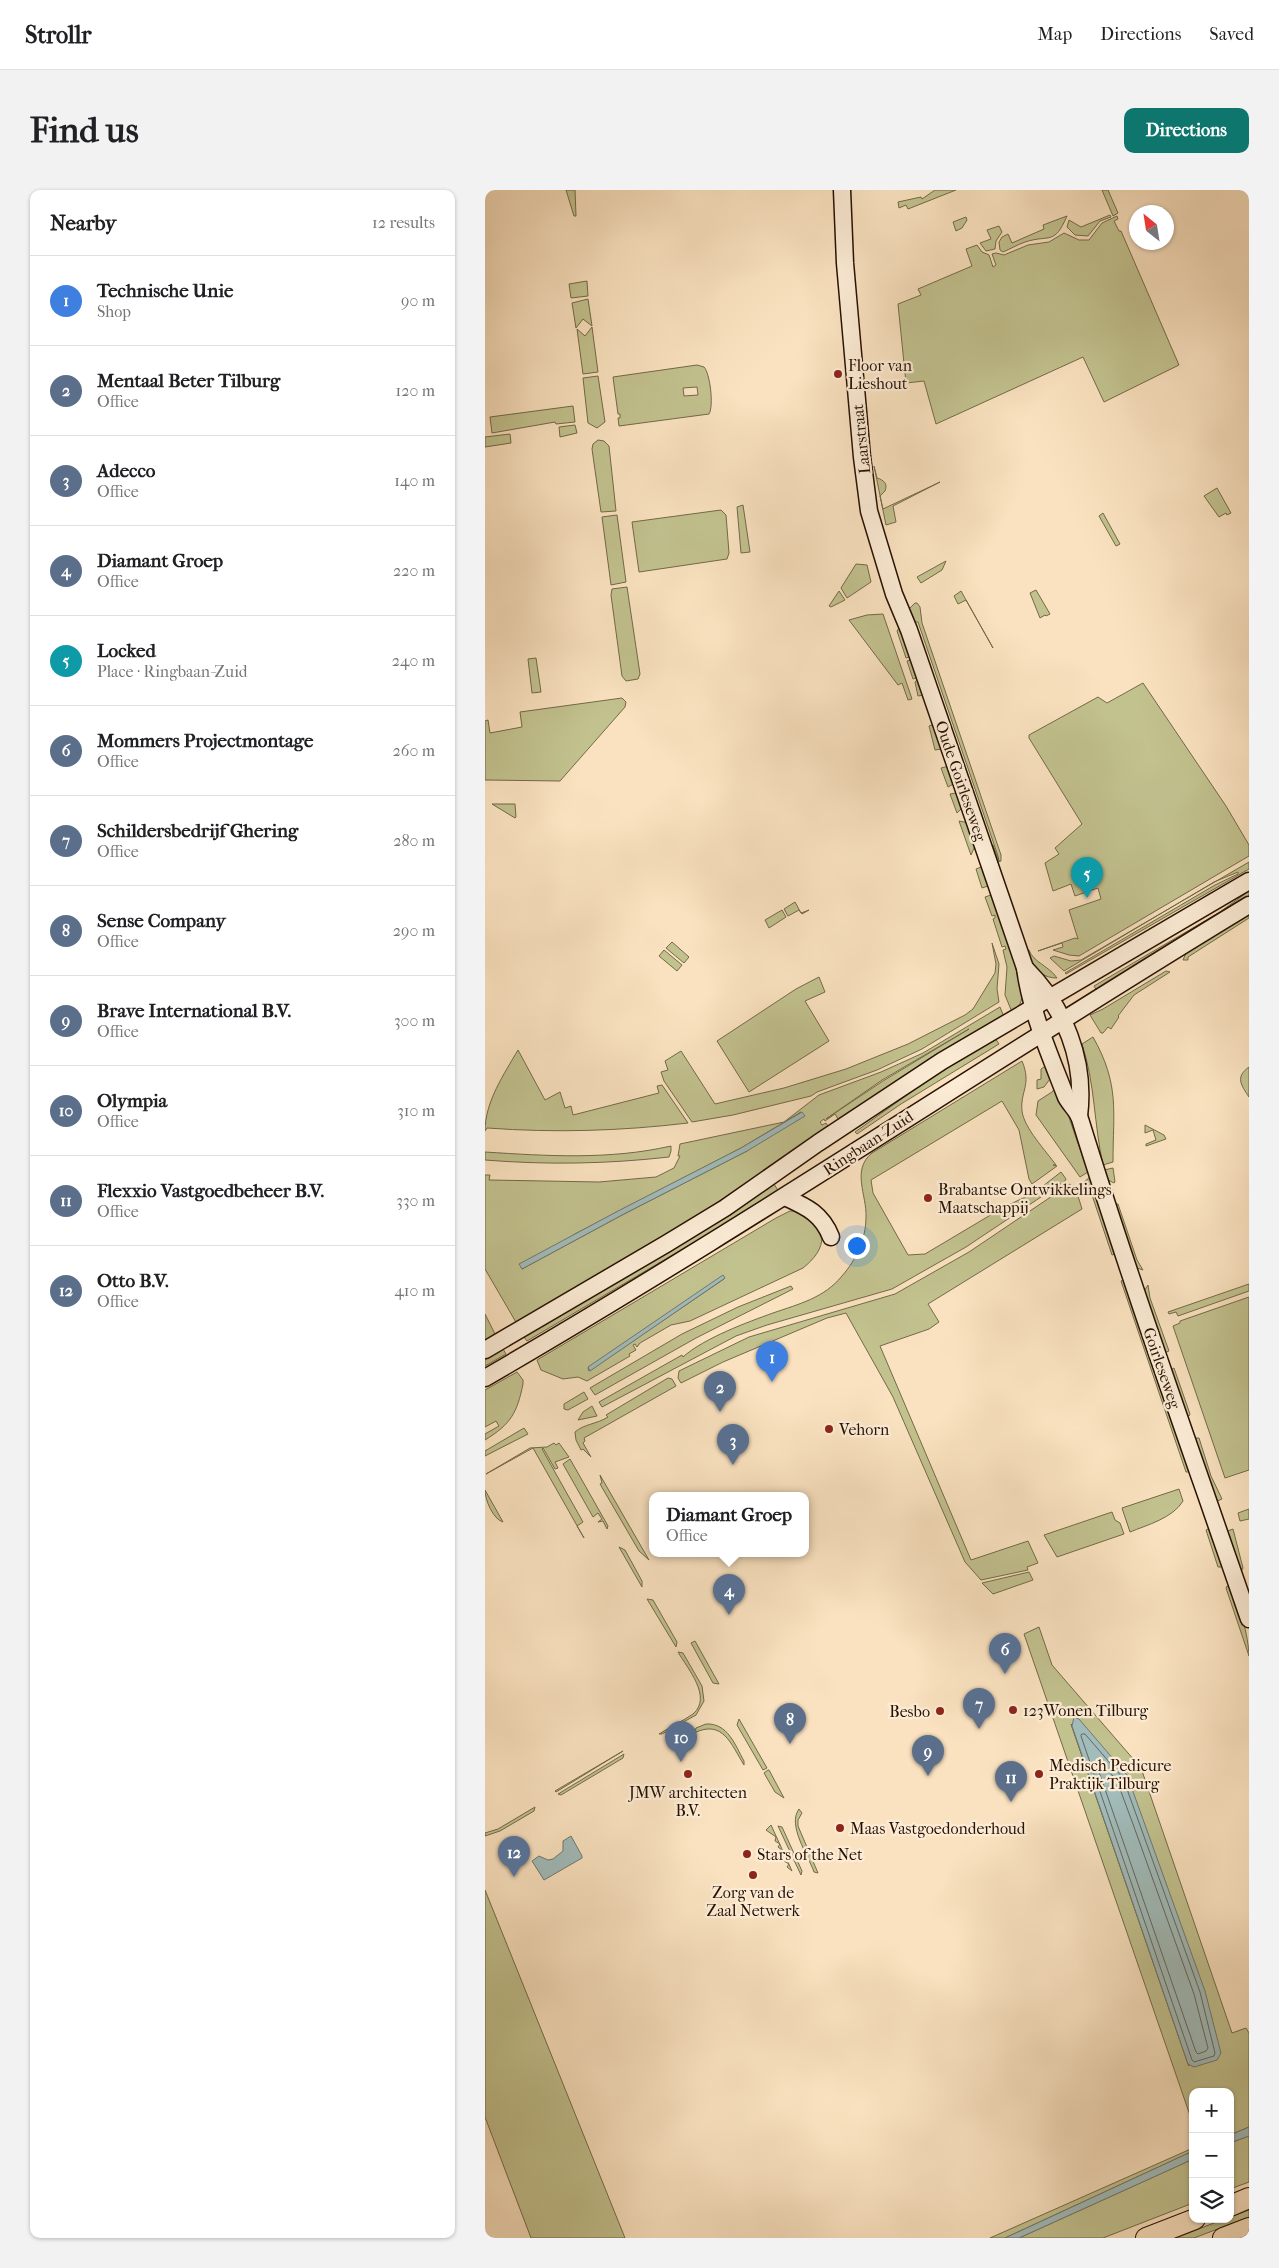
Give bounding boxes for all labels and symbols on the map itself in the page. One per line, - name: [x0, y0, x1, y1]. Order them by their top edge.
- north arrow: [1129, 205, 1174, 250]
- place label: Floor van Lieshout: [848, 356, 913, 393]
- marker: Floor van Lieshout: [832, 368, 844, 380]
- street label: Laarstraat: [848, 403, 874, 475]
- street label: Oude Goirleseweg: [931, 718, 991, 844]
- pin: 5: [1071, 857, 1103, 898]
- street label: Ringbaan-Zuid: [819, 1107, 917, 1179]
- place label: Brabantse Ontwikkelings Maatschappij: [938, 1180, 1112, 1217]
- marker: Brabantse Ontwikkelings Maatschappij: [922, 1192, 934, 1204]
- your location: [844, 1233, 870, 1259]
- street label: Goirleseweg: [1139, 1325, 1185, 1412]
- pin: 1: [756, 1341, 788, 1382]
- pin: 2: [704, 1371, 736, 1412]
- place label: Vehorn: [838, 1420, 890, 1439]
- marker: Vehorn: [823, 1423, 835, 1435]
- pin: 3: [717, 1424, 749, 1465]
- pin: 4: [713, 1574, 745, 1615]
- pin: 6: [989, 1633, 1021, 1674]
- pin: 7: [963, 1688, 995, 1729]
- place label: 123Wonen Tilburg: [1023, 1701, 1149, 1720]
- place label: Besbo: [889, 1702, 930, 1721]
- pin: 8: [774, 1703, 806, 1744]
- marker: 123Wonen Tilburg: [1007, 1704, 1019, 1716]
- marker: Besbo: [934, 1705, 946, 1717]
- pin: 10: [665, 1721, 697, 1762]
- pin: 9: [912, 1735, 944, 1776]
- place label: Medisch Pedicure Praktijk Tilburg: [1049, 1756, 1171, 1793]
- pin: 11: [995, 1761, 1027, 1802]
- marker: JMW architecten B.V.: [682, 1768, 694, 1780]
- marker: Medisch Pedicure Praktijk Tilburg: [1033, 1768, 1045, 1780]
- place label: JMW architecten B.V.: [627, 1783, 748, 1820]
- place label: Maas Vastgoedonderhoud: [850, 1819, 1026, 1838]
- marker: Maas Vastgoedonderhoud: [834, 1822, 846, 1834]
- pin: 12: [498, 1836, 530, 1877]
- place label: Stars of the Net: [757, 1845, 863, 1864]
- marker: Stars of the Net: [741, 1848, 753, 1860]
- marker: Zorg van de Zaal Netwerk: [747, 1869, 759, 1881]
- place label: Zorg van de Zaal Netwerk: [706, 1883, 800, 1920]

